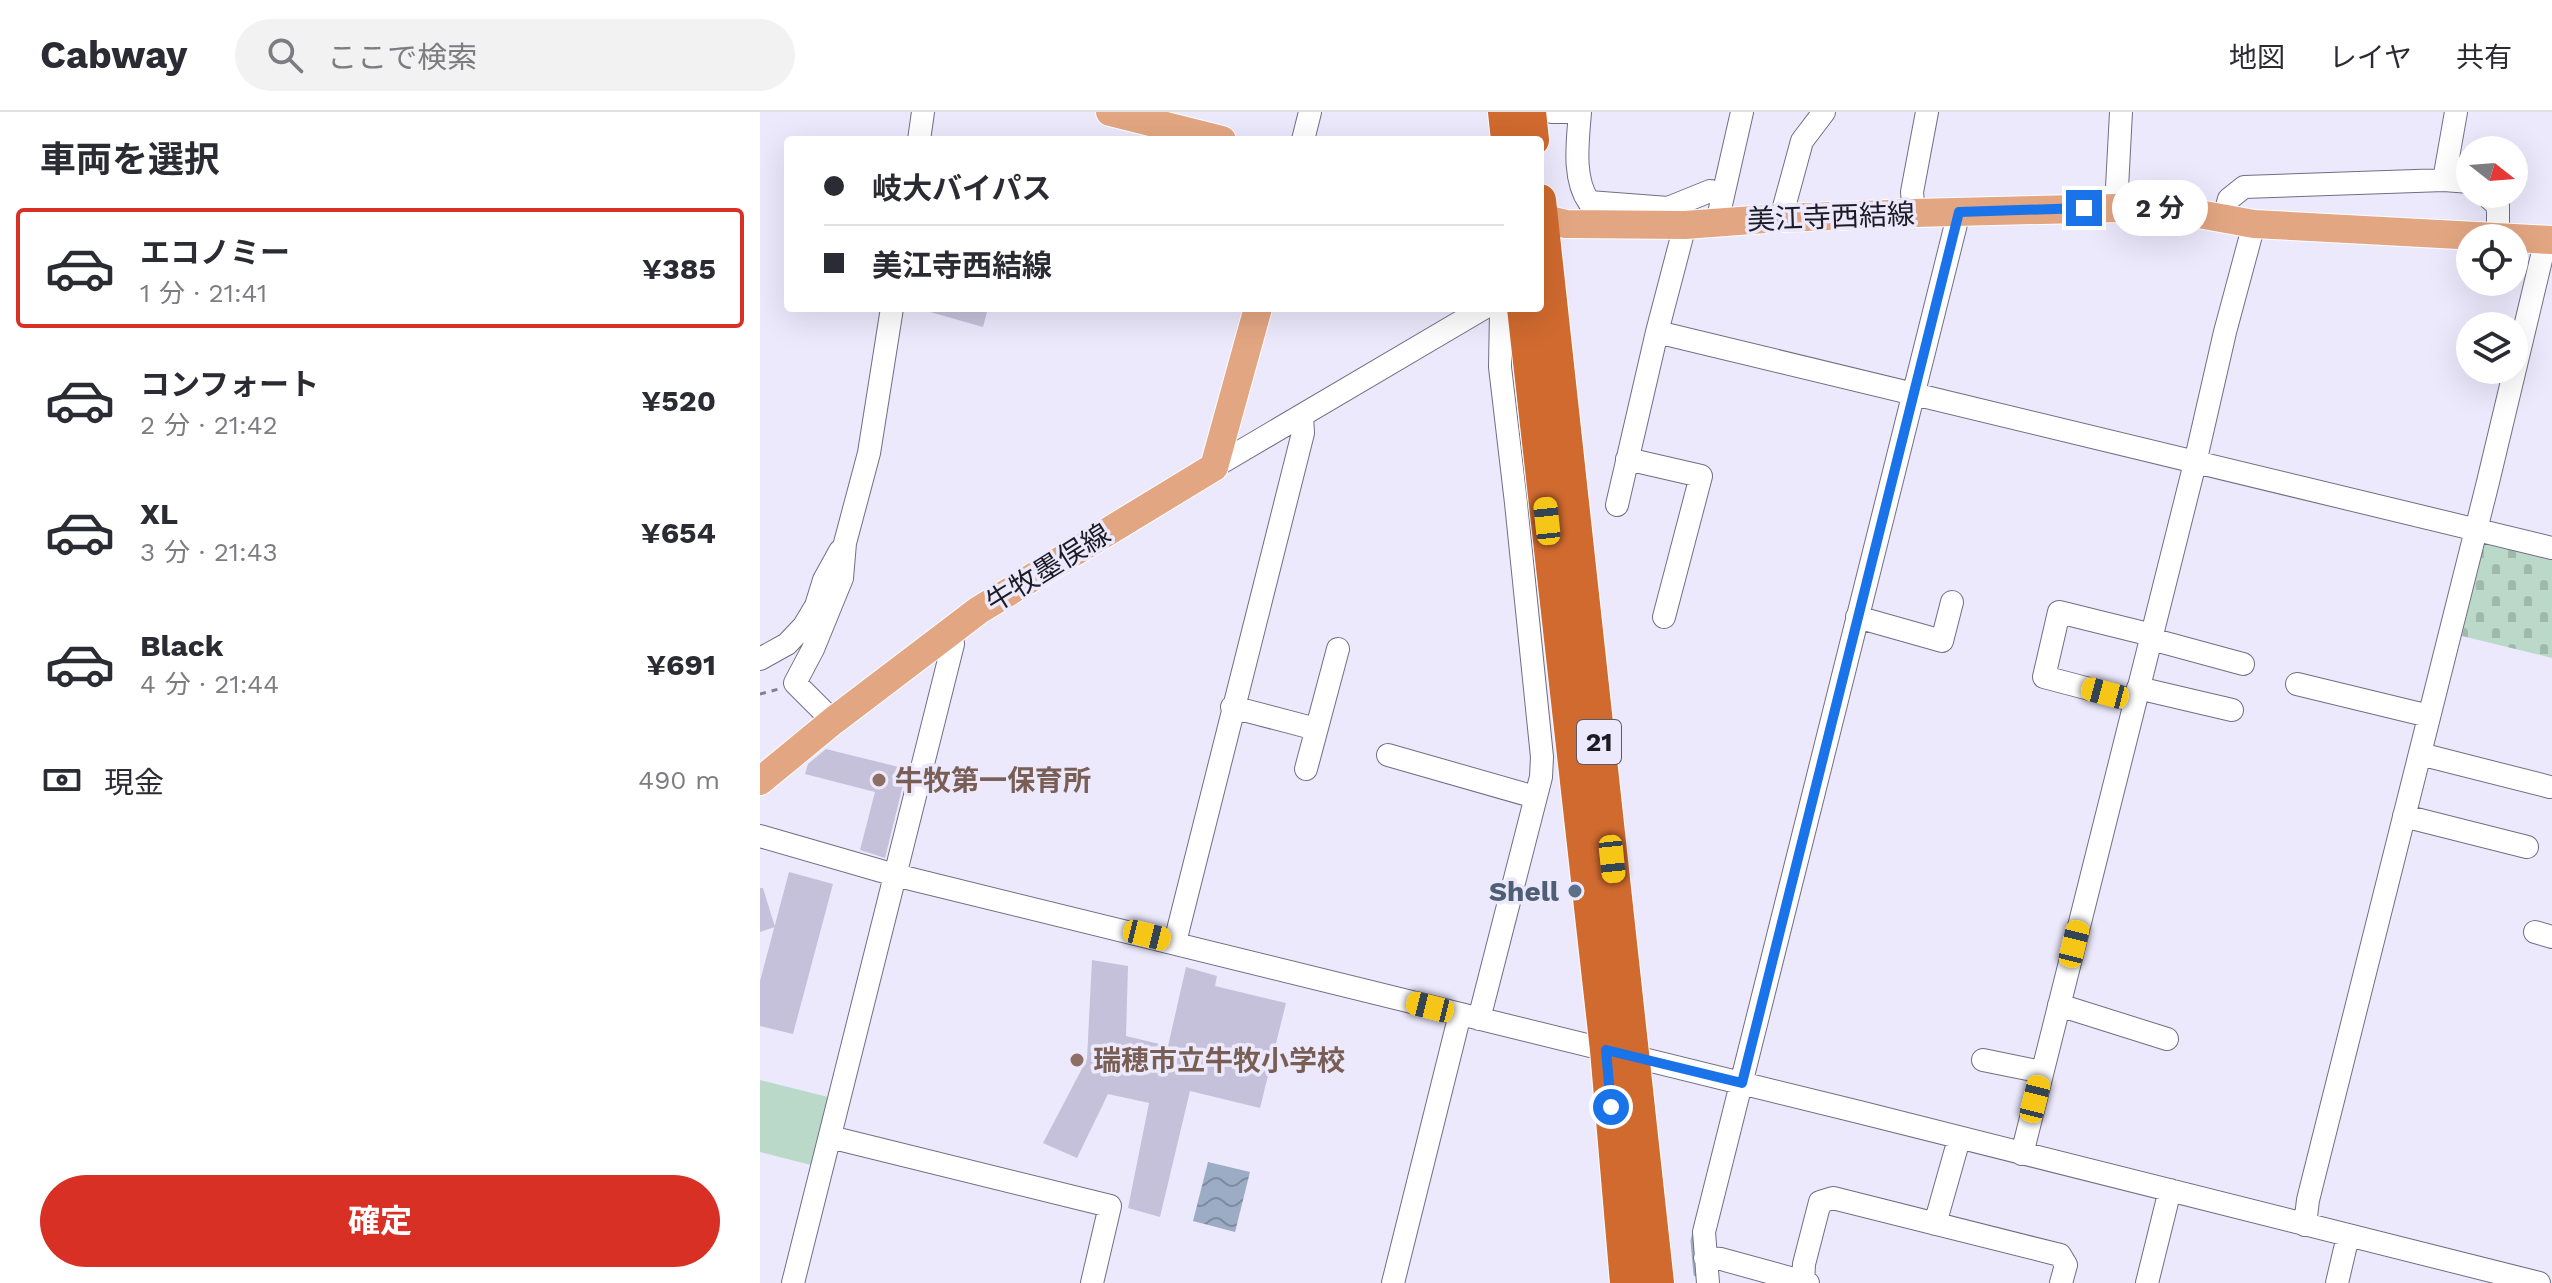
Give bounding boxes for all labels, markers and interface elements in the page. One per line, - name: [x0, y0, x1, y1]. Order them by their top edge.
- search box: [235, 19, 795, 91]
- text: Cabway: [40, 33, 187, 77]
- icon: search: [263, 33, 307, 77]
- text: ここで検索: [327, 40, 477, 75]
- text: 地図: [2229, 41, 2285, 74]
- text: レイヤ: [2329, 41, 2412, 74]
- text: 共有: [2456, 41, 2512, 74]
- north arrow: [2456, 136, 2528, 208]
- map controls: [2456, 136, 2528, 384]
- text: 車両を選択: [40, 139, 220, 181]
- text: 岐大バイパス: [872, 171, 1051, 206]
- callout: 2 分: [2112, 180, 2208, 236]
- route end: [2066, 190, 2102, 226]
- text: 2 分: [2136, 193, 2184, 223]
- street label: 美江寺西結線: [1746, 198, 1916, 236]
- button: locate: [2456, 224, 2528, 296]
- icon: car: [44, 232, 116, 304]
- text: エコノミー: [140, 235, 290, 270]
- text: 美江寺西結線: [872, 248, 1052, 283]
- text: ¥385: [642, 251, 716, 286]
- text: 1 分 · 21:41: [140, 278, 267, 308]
- button: layers: [2456, 312, 2528, 384]
- icon: car: [44, 364, 116, 436]
- text: コンフォート: [140, 367, 319, 402]
- text: ¥520: [641, 383, 716, 418]
- text: 2 分 · 21:42: [140, 410, 278, 440]
- icon: car: [44, 496, 116, 568]
- text: XL: [140, 496, 178, 531]
- car: [1533, 496, 1561, 546]
- text: ¥654: [641, 515, 716, 550]
- street label: 牛牧墨俣線: [980, 517, 1116, 619]
- text: 3 分 · 21:43: [140, 537, 278, 567]
- icon: car: [44, 628, 116, 700]
- text: Black: [140, 628, 224, 663]
- text: ¥691: [646, 647, 716, 682]
- text: 4 分 · 21:44: [140, 669, 279, 699]
- car: [2079, 675, 2131, 711]
- road number: 21: [1577, 720, 1621, 764]
- icon: cash: [40, 758, 84, 802]
- place label: 牛牧第一保育所: [895, 764, 1091, 797]
- text: 現金: [104, 765, 164, 800]
- text: 490 m: [638, 765, 720, 795]
- marker: 牛牧第一保育所: [870, 771, 888, 789]
- car: [1598, 834, 1626, 884]
- place label: Shell: [1489, 875, 1560, 908]
- marker: Shell: [1566, 882, 1584, 900]
- car: [1121, 918, 1173, 952]
- car: [2057, 918, 2091, 970]
- car: [1404, 990, 1456, 1024]
- place label: 瑞穂市立牛牧小学校: [1093, 1044, 1345, 1077]
- marker: 瑞穂市立牛牧小学校: [1068, 1051, 1086, 1069]
- car: [2018, 1073, 2052, 1125]
- route start: [1593, 1089, 1629, 1125]
- button: 確定: [40, 1175, 720, 1267]

